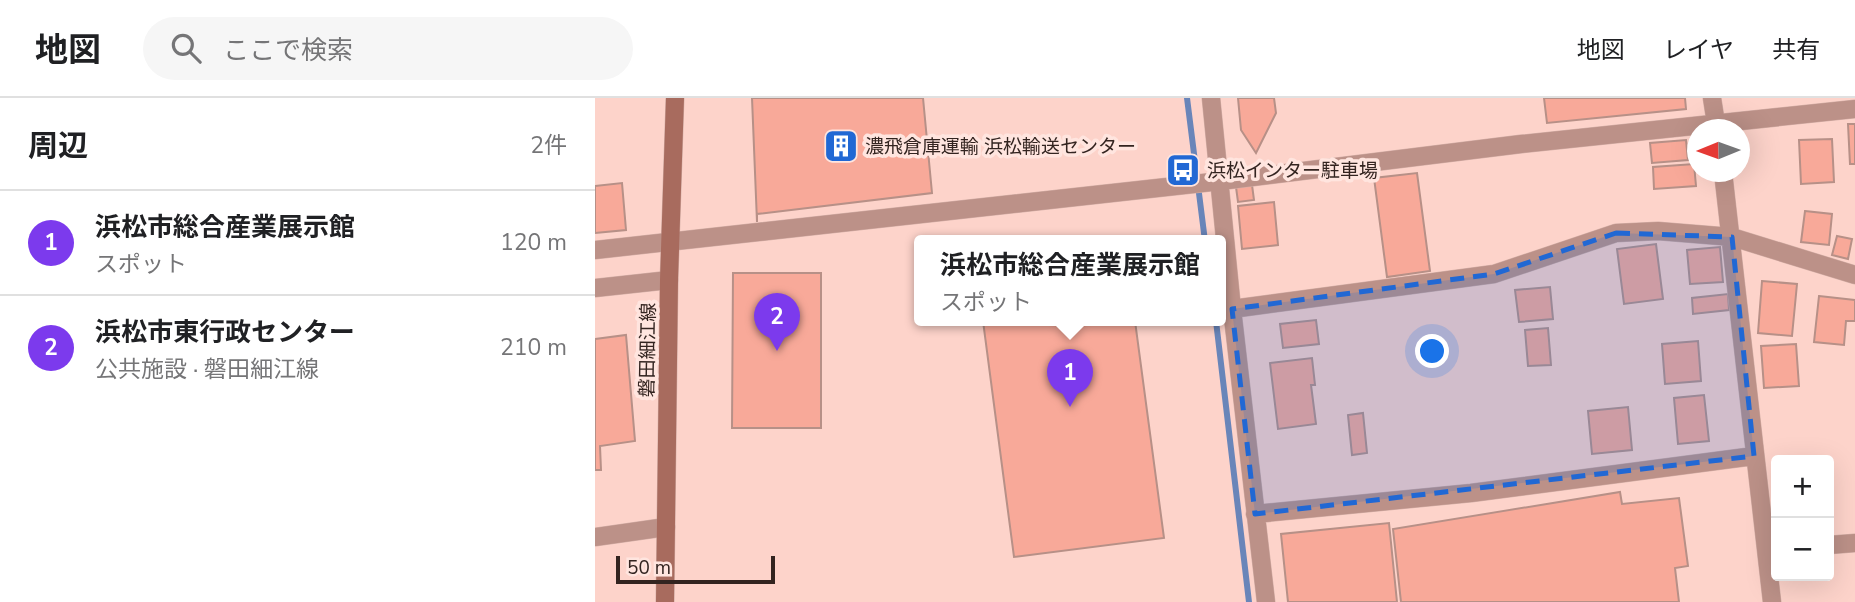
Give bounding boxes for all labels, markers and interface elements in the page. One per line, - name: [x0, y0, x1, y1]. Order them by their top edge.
- search box: [143, 17, 633, 80]
- text: 地図: [35, 28, 101, 73]
- icon: search: [167, 29, 205, 67]
- text: ここで検索: [223, 33, 353, 68]
- text: 地図: [1577, 34, 1625, 66]
- text: レイヤ: [1663, 34, 1734, 66]
- text: 共有: [1772, 34, 1820, 66]
- north arrow: [1687, 119, 1750, 182]
- text: 周辺: [28, 126, 88, 167]
- building icon: 濃飛倉庫運輸 浜松輸送センター: [822, 127, 860, 165]
- text: 2件: [530, 130, 567, 161]
- place label: 濃飛倉庫運輸 浜松輸送センター: [865, 134, 1136, 160]
- bus stop icon: 浜松インター駐車場: [1164, 151, 1202, 189]
- place label: 浜松インター駐車場: [1207, 158, 1378, 184]
- text: 浜松市総合産業展示館: [95, 210, 355, 245]
- text: 1: [44, 227, 58, 258]
- text: 120 m: [500, 227, 567, 258]
- popup: [914, 235, 1226, 326]
- text: 浜松市総合産業展示館: [940, 248, 1200, 283]
- text: スポット: [95, 249, 187, 280]
- text: スポット: [940, 287, 1032, 318]
- pin: 2: [754, 293, 800, 351]
- street label: 磐田細江線: [634, 302, 662, 398]
- text: 浜松市東行政センター: [95, 315, 355, 350]
- text: 2: [44, 332, 58, 363]
- text: 210 m: [500, 332, 567, 363]
- your location: [1415, 334, 1449, 368]
- pin: 1: [1047, 349, 1093, 407]
- text: 公共施設 · 磐田細江線: [95, 354, 319, 385]
- map controls: [1771, 455, 1834, 581]
- button: +: [1771, 455, 1834, 518]
- button: −: [1771, 518, 1834, 581]
- scale bar: [616, 553, 775, 585]
- text: 50 m: [627, 555, 671, 581]

